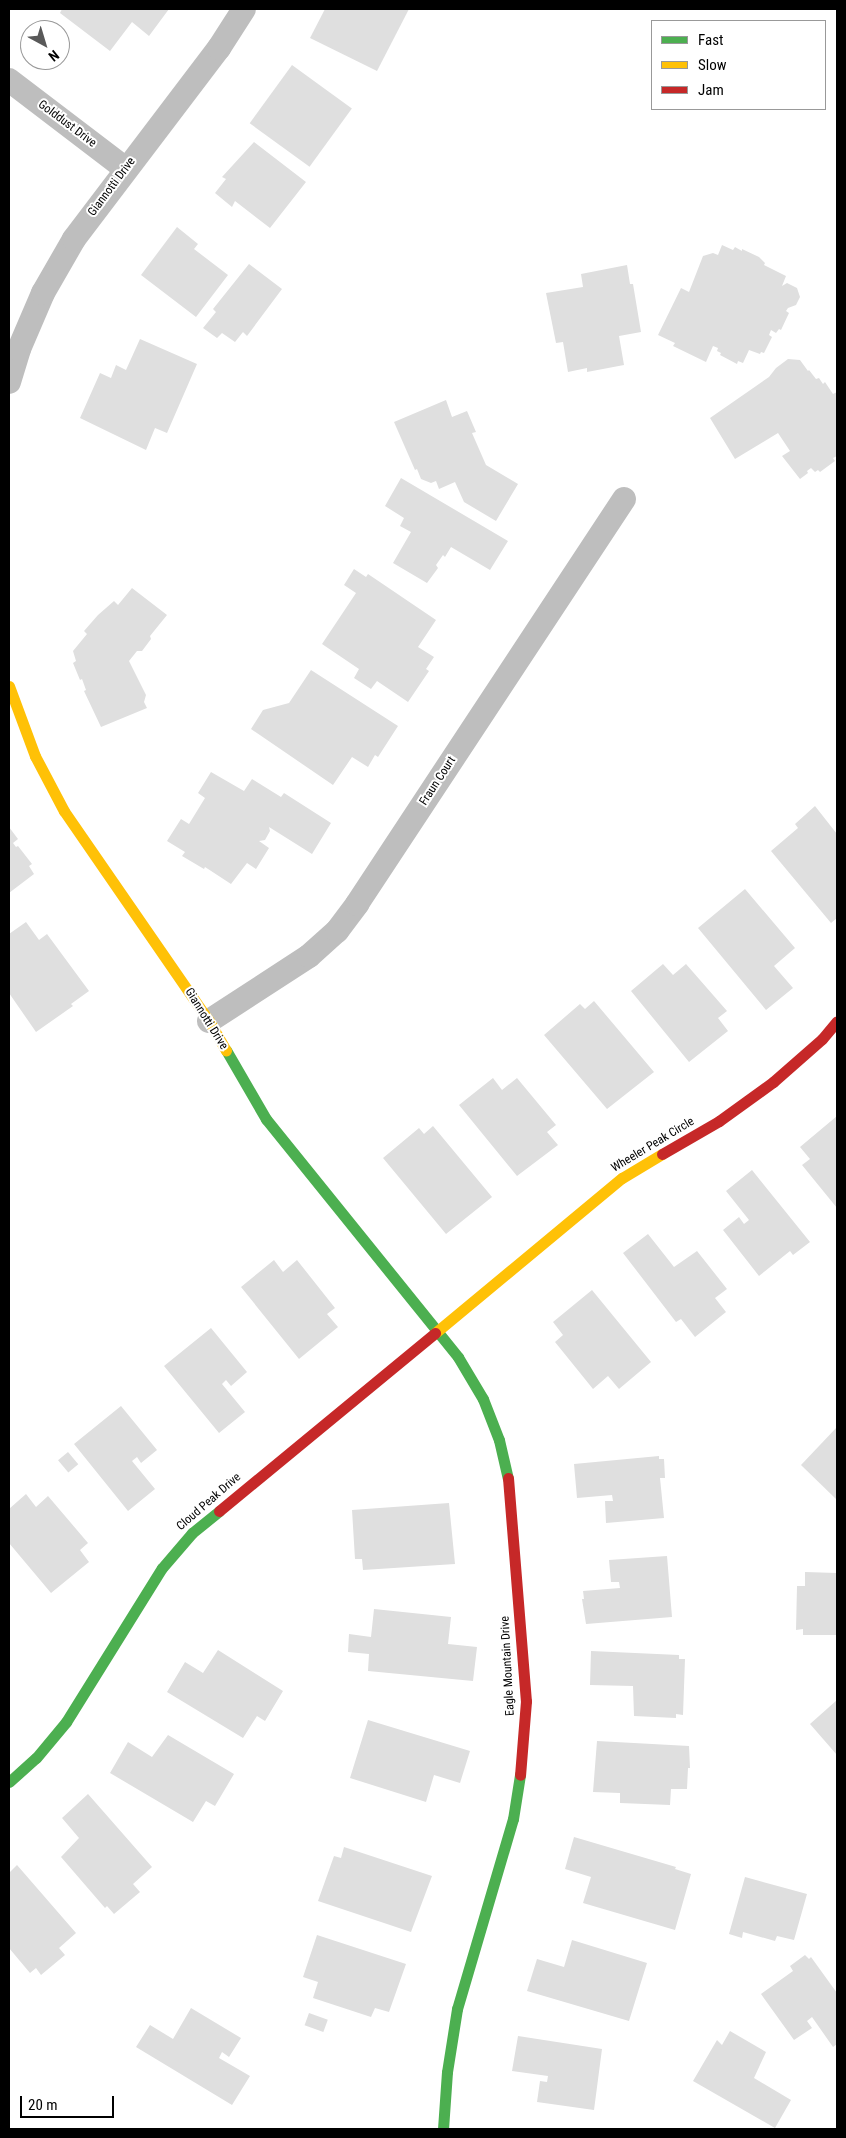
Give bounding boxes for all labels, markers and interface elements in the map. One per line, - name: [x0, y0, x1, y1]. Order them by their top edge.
- north arrow: [20, 20, 70, 70]
- legend: [651, 20, 826, 110]
- text: Fast: [698, 31, 723, 49]
- text: N: [45, 47, 62, 65]
- text: Slow: [698, 56, 727, 74]
- text: Jam: [698, 81, 724, 99]
- street label: Golddust Drive: [35, 97, 99, 151]
- street label: Giannotti Drive: [85, 155, 139, 219]
- street label: Fraun Court: [417, 754, 459, 808]
- street label: Giannotti Drive: [181, 986, 231, 1052]
- street label: Wheeler Peak Circle: [609, 1115, 697, 1175]
- street label: Cloud Peak Drive: [174, 1470, 244, 1534]
- street label: Eagle Mountain Drive: [498, 1616, 518, 1716]
- scale bar: [22, 2086, 116, 2118]
- text: 20 m: [28, 2096, 58, 2114]

